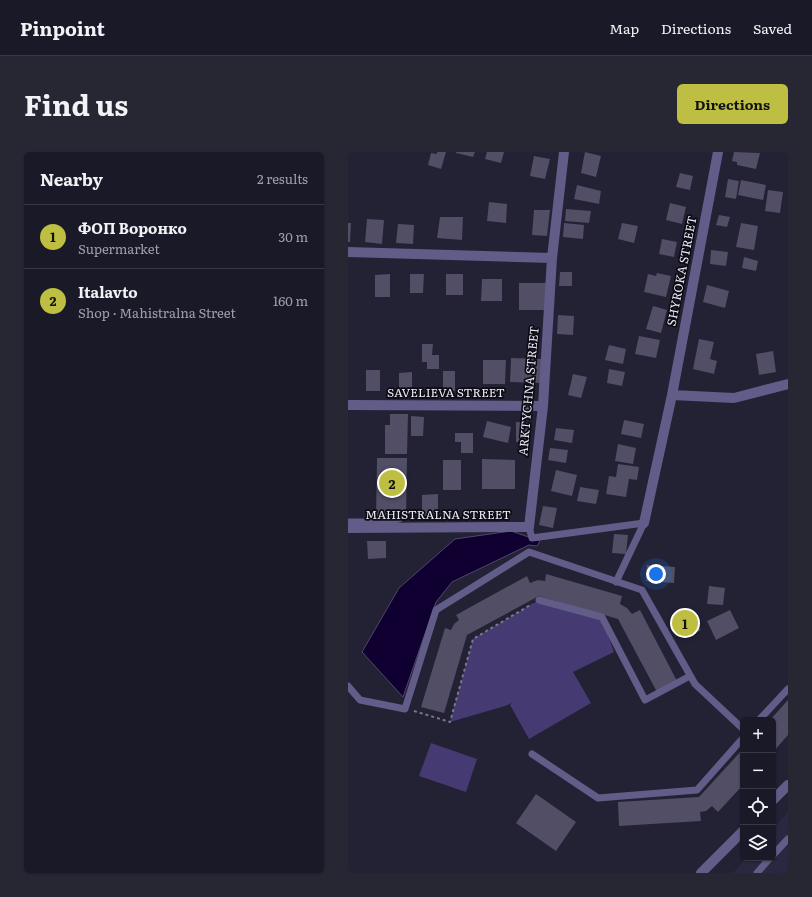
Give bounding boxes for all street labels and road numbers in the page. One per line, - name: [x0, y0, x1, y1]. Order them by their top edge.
- street label: SHYROKA STREET: [662, 214, 701, 327]
- street label: ARKTYCHNA STREET: [513, 325, 543, 457]
- street label: SAVELIEVA STREET: [387, 383, 505, 401]
- street label: MAHISTRALNA STREET: [365, 505, 511, 523]

